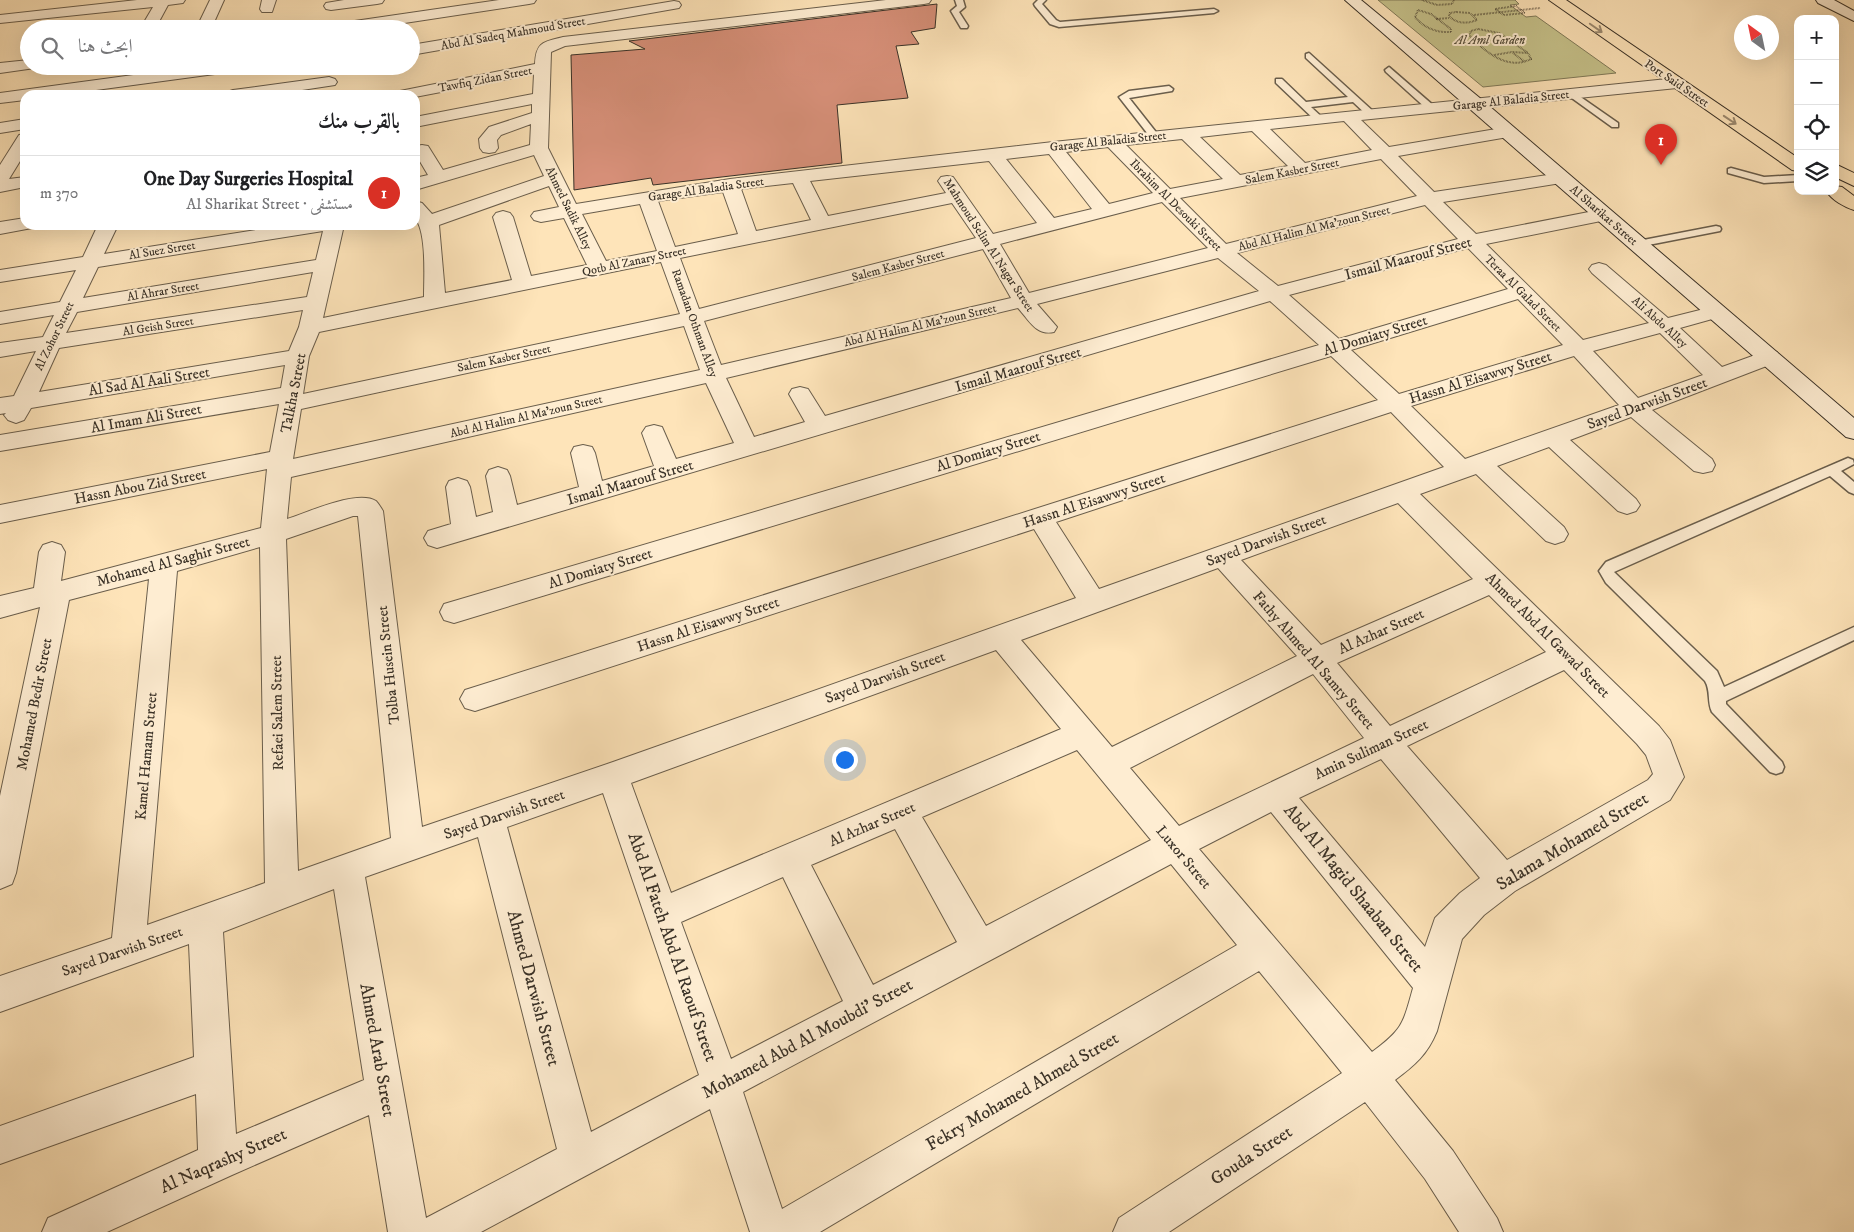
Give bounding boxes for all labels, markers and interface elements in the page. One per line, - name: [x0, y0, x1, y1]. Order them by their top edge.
- street label: Abd Al Sadeq Mahmoud Street: [440, 13, 587, 54]
- north arrow: [1734, 15, 1779, 60]
- map controls: [1794, 15, 1839, 195]
- button: +: [1794, 15, 1839, 60]
- search box: [20, 20, 420, 75]
- one-way arrow: [1589, 23, 1603, 33]
- park label: Al Aml Garden: [1453, 33, 1525, 48]
- icon: search: [38, 34, 66, 62]
- text: ابحث هنا: [78, 35, 133, 58]
- street label: Port Said Street: [1641, 56, 1712, 111]
- button: −: [1794, 60, 1839, 105]
- street label: Tawfiq Zidan Street: [437, 63, 533, 96]
- street label: Garage Al Baladia Street: [1452, 87, 1570, 114]
- button: locate: [1794, 105, 1839, 150]
- text: بالقرب منك: [318, 109, 400, 135]
- one-way arrow: [1723, 114, 1737, 125]
- pin: 1: [1645, 124, 1677, 165]
- street label: Garage Al Baladia Street: [1049, 128, 1167, 155]
- button: layers: [1794, 150, 1839, 195]
- street label: Salem Kasber Street: [1244, 155, 1340, 188]
- street label: Ibrahim Al Desouki Street: [1126, 156, 1225, 255]
- street label: Ahmed Sadik Alley: [542, 164, 595, 253]
- text: One Day Surgeries Hospital: [143, 168, 353, 191]
- street label: Garage Al Baladia Street: [647, 174, 765, 205]
- street label: Mahmoud Selim Al Nagar Street: [940, 176, 1037, 315]
- street label: Al Sharikat Street: [1567, 182, 1641, 249]
- text: 370 m: [40, 183, 78, 203]
- text: 1: [381, 183, 387, 203]
- text: مستشفى · Al Sharikat Street: [186, 194, 353, 214]
- street label: Abd Al Halim Al Ma'zoun Street: [1237, 202, 1392, 255]
- street label: Ismail Maarouf Street: [1343, 232, 1474, 285]
- street label: Al Suez Street: [128, 238, 197, 263]
- street label: Qotb Al Zanary Street: [581, 243, 688, 280]
- street label: Salem Kasber Street: [850, 246, 946, 285]
- street label: Teraa Al Galad Street: [1481, 252, 1564, 335]
- street label: Ramadan Othman Alley: [668, 267, 721, 380]
- street label: Al Ahrar Street: [126, 278, 200, 305]
- street label: Ali Abdo Alley: [1629, 293, 1691, 352]
- street label: Al Zohor Street: [31, 299, 78, 373]
- street label: Abd Al Halim Al Ma'zoun Street: [842, 301, 998, 350]
- street label: Al Domiaty Street: [1321, 311, 1430, 360]
- street label: Al Geish Street: [122, 313, 195, 339]
- street label: Salem Kasber Street: [456, 341, 552, 376]
- street label: Ismail Maarouf Street: [953, 342, 1084, 397]
- street label: Hassn Al Eisawwy Street: [1407, 347, 1554, 408]
- street label: Talkha Street: [276, 351, 311, 435]
- street label: Al Sad Al Aali Street: [87, 363, 211, 400]
- street label: Sayed Darwish Street: [1584, 373, 1710, 434]
- street label: Abd Al Halim Al Ma'zoun Street: [448, 392, 604, 441]
- street label: Al Imam Ali Street: [89, 399, 203, 438]
- street label: Al Domiaty Street: [934, 427, 1043, 476]
- street label: Ismail Maarouf Street: [565, 455, 696, 510]
- street label: Hassn Abou Zid Street: [72, 464, 208, 509]
- street label: Hassn Al Eisawwy Street: [1021, 469, 1168, 532]
- street label: Sayed Darwish Street: [1203, 510, 1329, 571]
- street label: Mohamed Al Saghir Street: [94, 532, 252, 591]
- street label: Al Domiaty Street: [546, 544, 655, 593]
- street label: Ahmed Abd Al Gawad Street: [1481, 569, 1614, 702]
- street label: Fathy Ahmed Al Samty Street: [1248, 587, 1379, 733]
- street label: Hassn Al Eisawwy Street: [635, 593, 782, 656]
- street label: Tolba Husein Street: [373, 604, 404, 725]
- street label: Al Azhar Street: [1335, 604, 1427, 659]
- street label: Mohamed Bedir Street: [12, 636, 57, 772]
- street label: Sayed Darwish Street: [822, 647, 948, 708]
- street label: Refaei Salem Street: [267, 655, 288, 771]
- street label: Kamel Hamam Street: [131, 691, 162, 821]
- street label: Amin Suliman Street: [1311, 715, 1431, 784]
- your location: [832, 747, 858, 773]
- street label: Sayed Darwish Street: [441, 785, 567, 844]
- street label: Salama Mohamed Street: [1493, 788, 1653, 896]
- street label: Al Azhar Street: [826, 798, 918, 851]
- street label: Abd Al Magid Shaaban Street: [1279, 800, 1428, 977]
- street label: Luxor Street: [1152, 822, 1216, 893]
- street label: Abd Al Fateh Abd Al Raouf Street: [622, 830, 722, 1065]
- street label: Ahmed Darwish Street: [502, 908, 565, 1069]
- street label: Sayed Darwish Street: [59, 922, 185, 981]
- street label: Mohamed Abd Al Moubdi' Street: [698, 974, 917, 1104]
- street label: Ahmed Arab Street: [354, 982, 400, 1119]
- street label: Fekry Mohamed Ahmed Street: [922, 1027, 1123, 1156]
- street label: Gouda Street: [1207, 1121, 1297, 1190]
- street label: Al Naqrashy Street: [157, 1123, 290, 1199]

